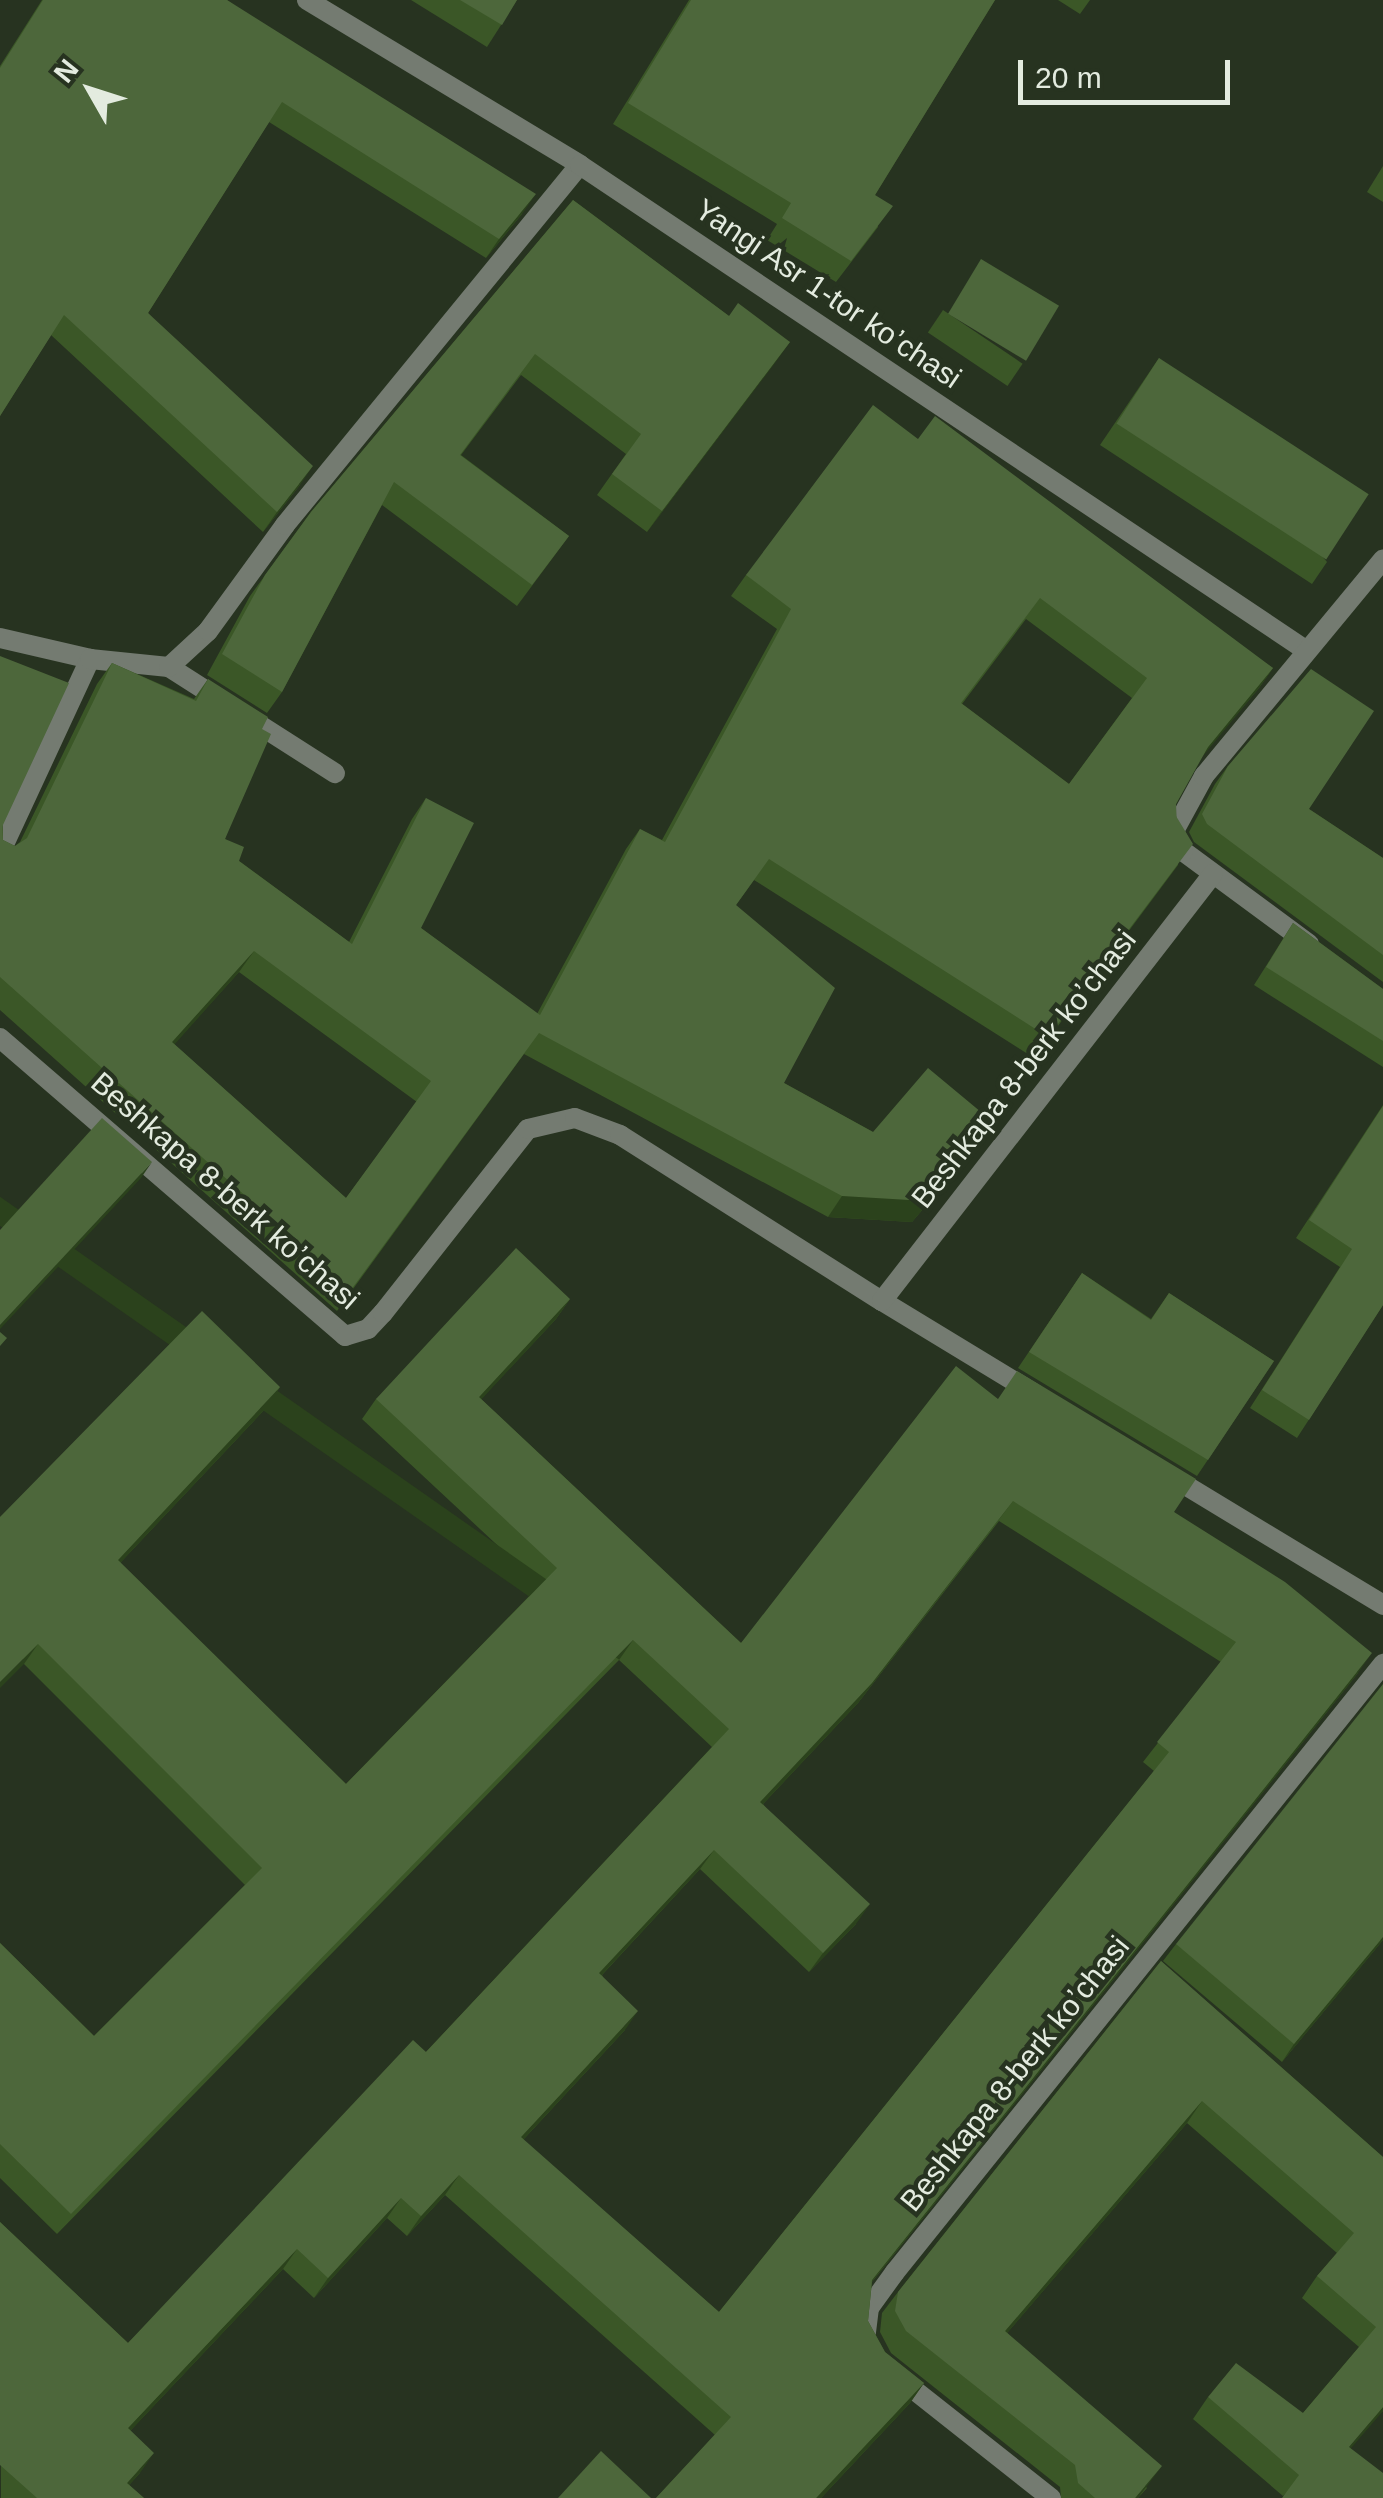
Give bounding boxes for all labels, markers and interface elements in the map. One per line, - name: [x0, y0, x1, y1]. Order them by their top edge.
- north arrow: [40, 40, 140, 140]
- scale bar: [1023, 40, 1236, 102]
- text: N: [48, 53, 85, 88]
- text: 20 m: [1035, 61, 1102, 94]
- street label: Yangi Asr 1-tor koʼchasi: [688, 191, 968, 397]
- street label: Beshkapa 8-berk koʼchasi: [904, 923, 1144, 1215]
- street label: Beshkapa 8-berk koʼchasi: [84, 1065, 366, 1317]
- street label: Beshkapa 8-berk koʼchasi: [893, 1929, 1137, 2219]

